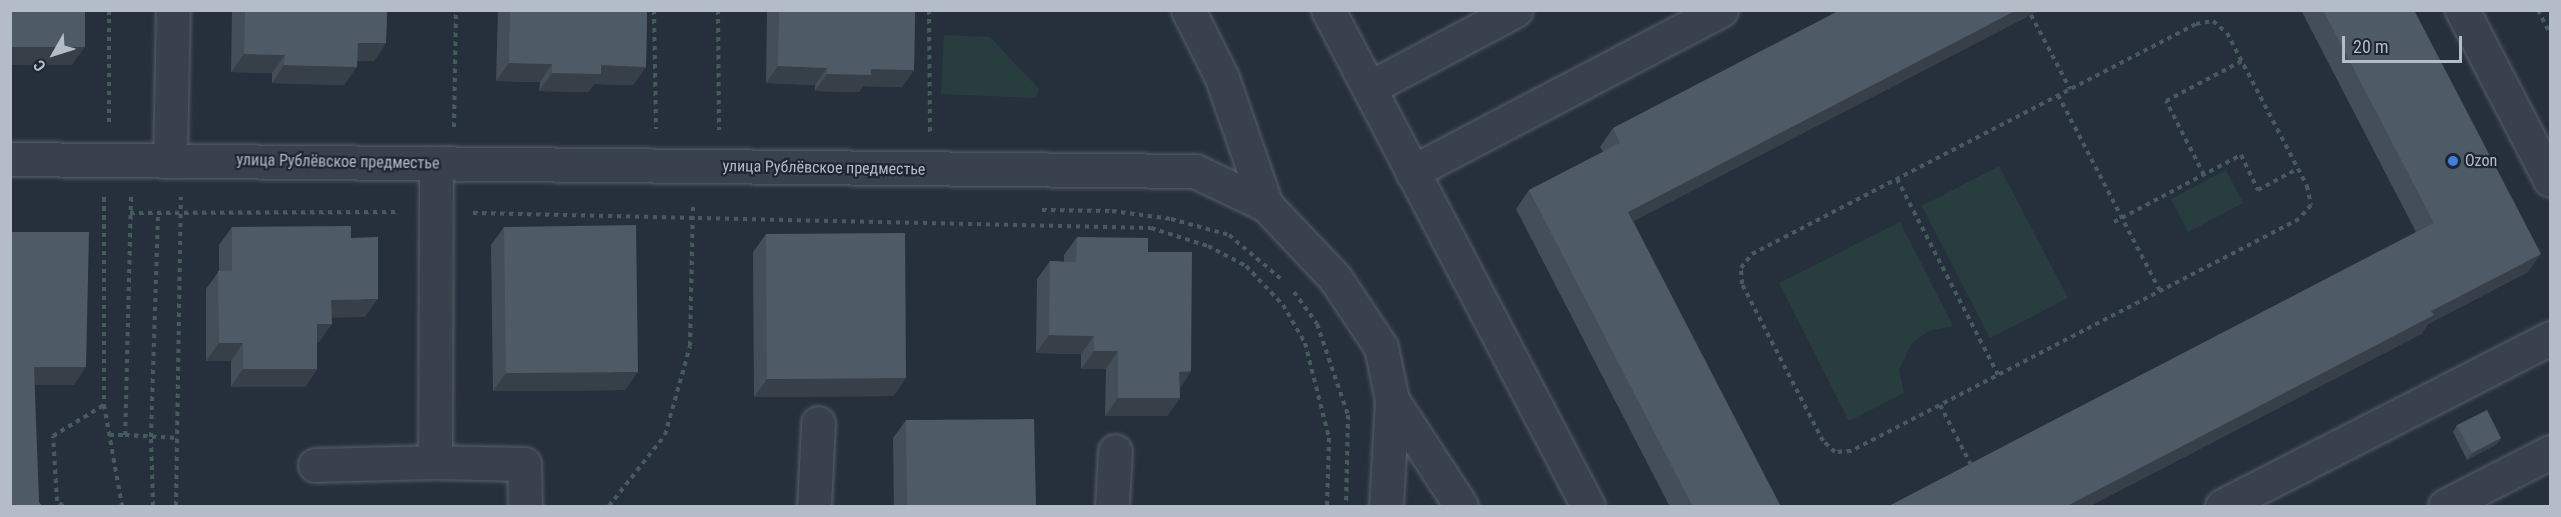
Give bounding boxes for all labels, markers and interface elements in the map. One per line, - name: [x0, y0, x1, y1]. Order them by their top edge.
- north arrow: [24, 24, 84, 84]
- scale bar: [2345, 24, 2465, 62]
- text: 20 m: [2353, 36, 2388, 57]
- text: С: [29, 56, 50, 75]
- street label: улица Рублёвское предместье: [236, 151, 440, 173]
- place label: Ozon: [2465, 151, 2497, 171]
- marker: Ozon: [2446, 154, 2460, 168]
- street label: улица Рублёвское предместье: [722, 157, 926, 179]

